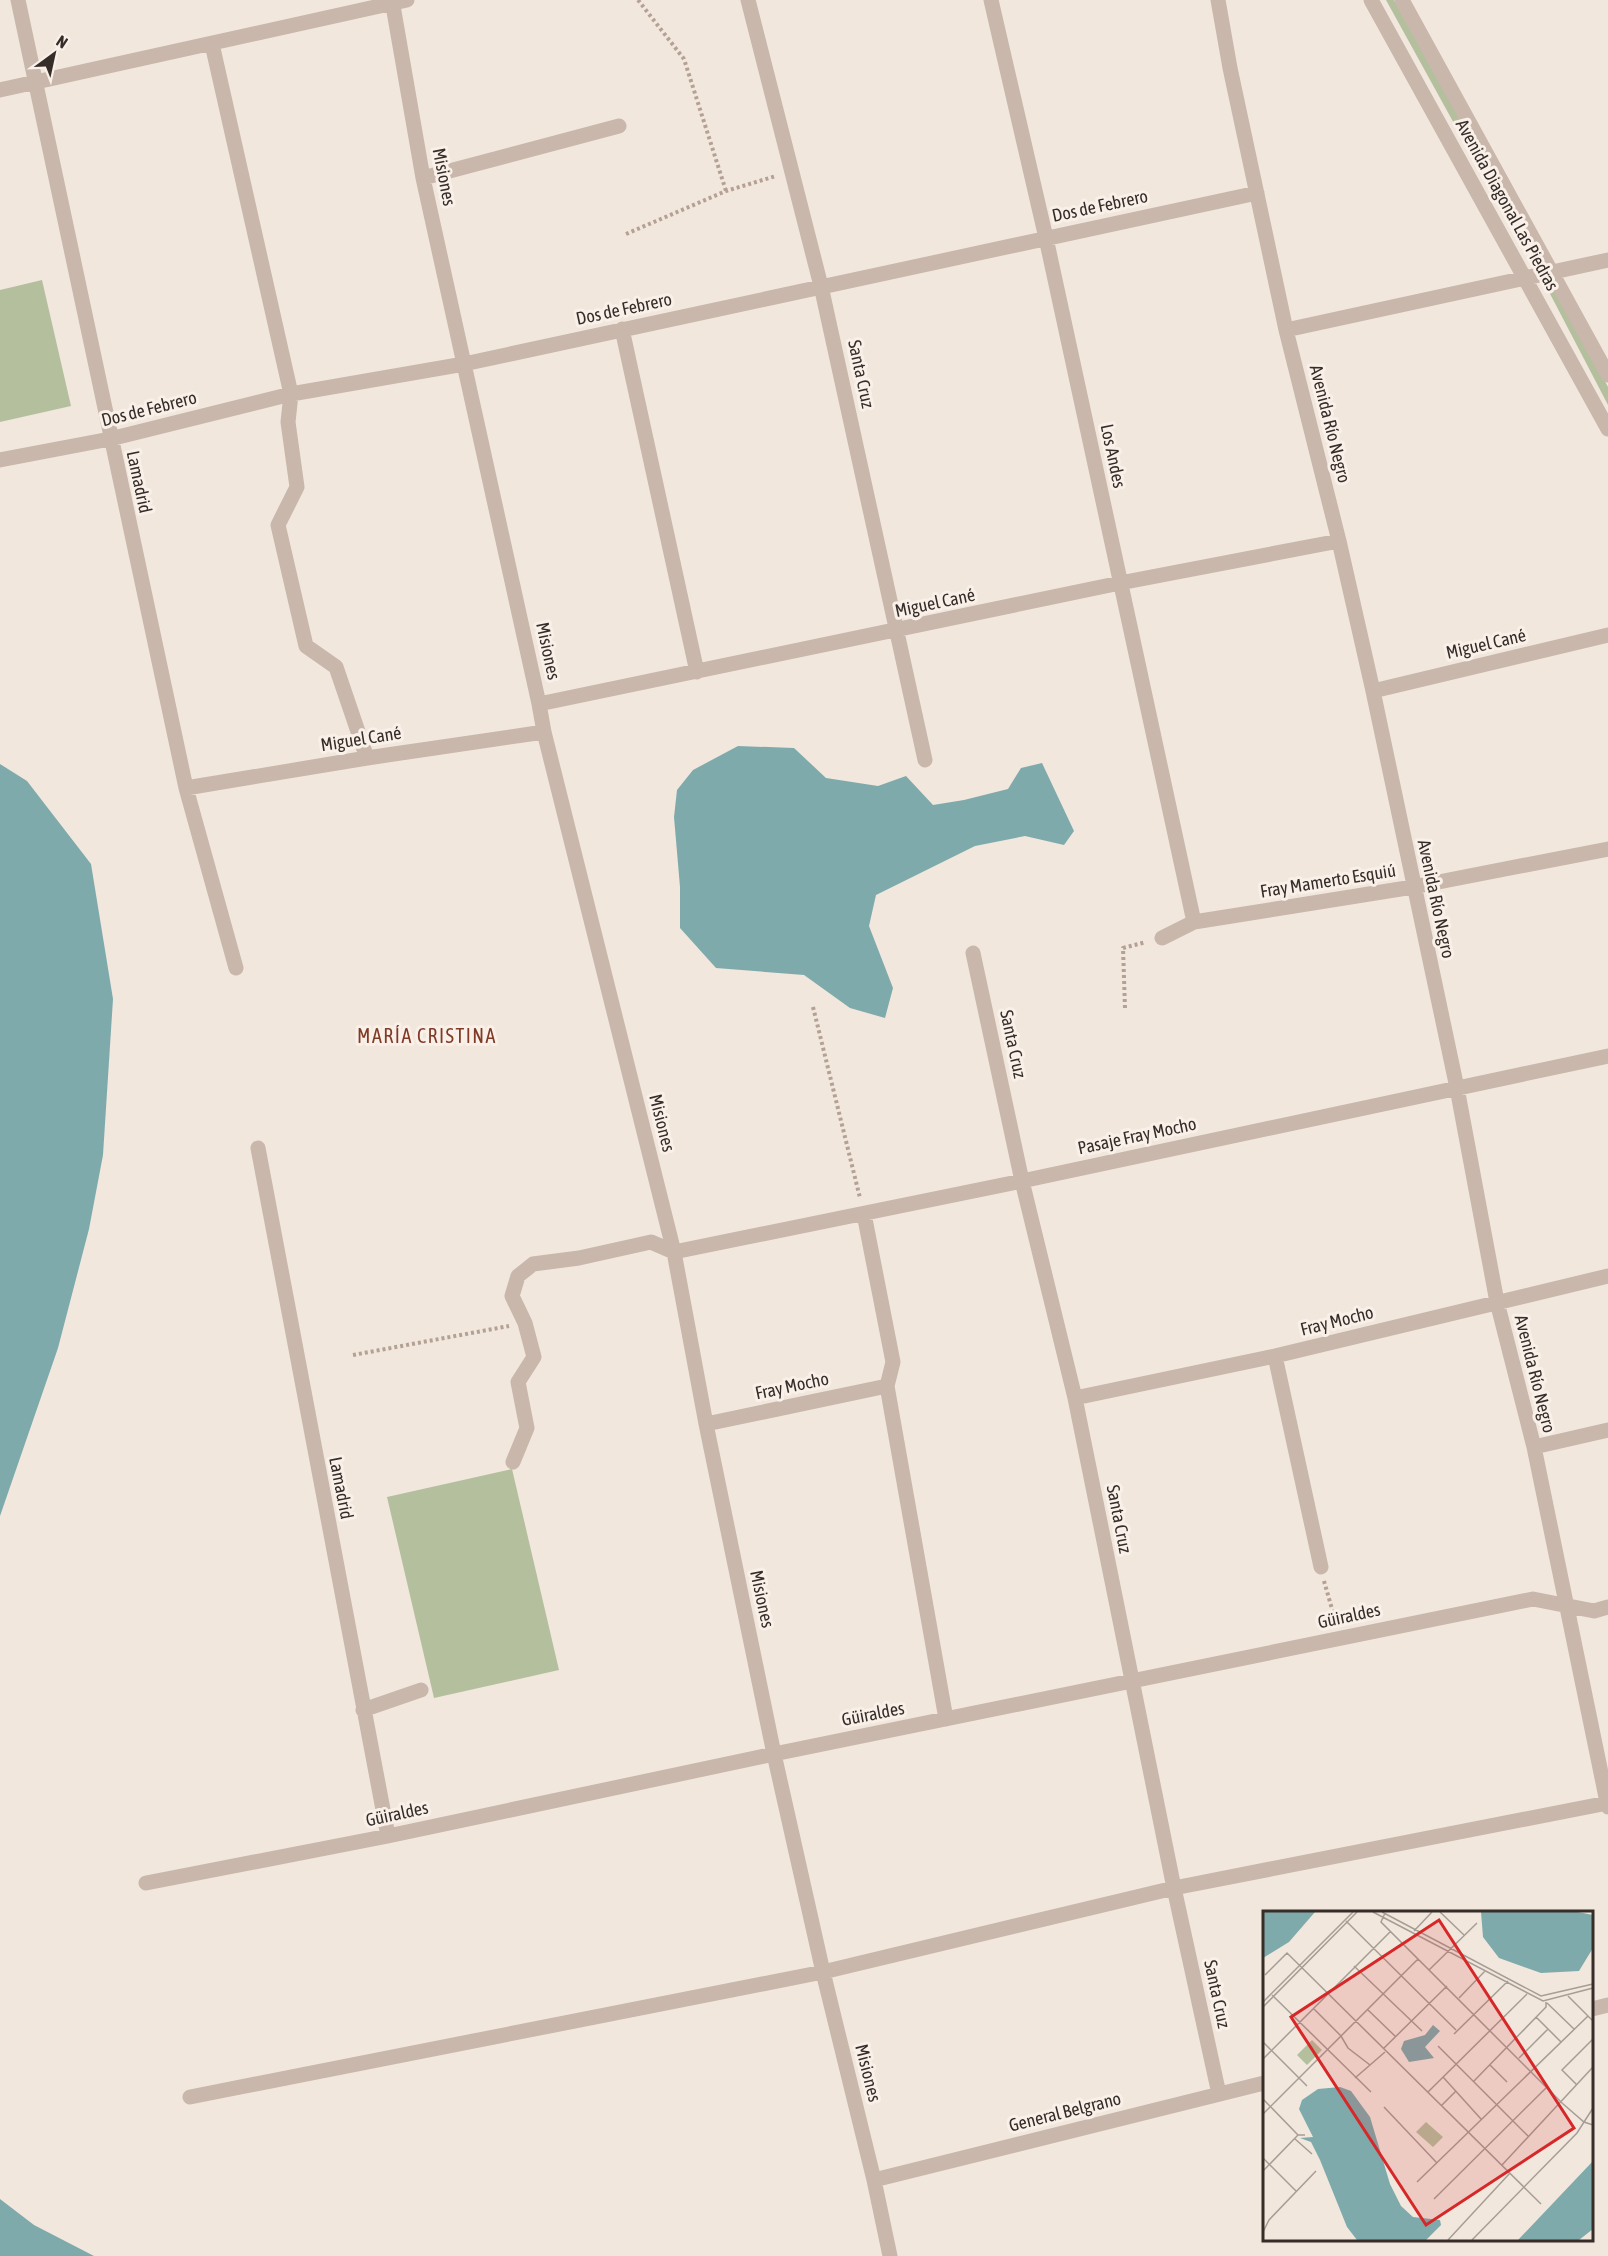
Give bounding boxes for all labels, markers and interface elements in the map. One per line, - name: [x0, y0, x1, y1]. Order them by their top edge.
- north arrow: [24, 24, 84, 84]
- text: N: [53, 31, 71, 52]
- street label: Avenida Diagonal Las Piedras: [1452, 116, 1563, 294]
- street label: Misiones: [429, 146, 460, 208]
- street label: Dos de Febrero: [1050, 185, 1150, 226]
- street label: Dos de Febrero: [574, 288, 674, 329]
- street label: Santa Cruz: [844, 338, 879, 410]
- street label: Avenida Río Negro: [1306, 363, 1355, 485]
- street label: Dos de Febrero: [99, 387, 199, 430]
- street label: Los Andes: [1096, 422, 1131, 490]
- street label: Lamadrid: [123, 449, 156, 515]
- street label: Miguel Cané: [893, 584, 977, 621]
- street label: Misiones: [532, 620, 565, 682]
- street label: Miguel Cané: [1444, 624, 1528, 663]
- street label: Miguel Cané: [319, 722, 403, 755]
- street label: Avenida Río Negro: [1414, 838, 1459, 960]
- street label: Fray Mamerto Esquiú: [1259, 859, 1397, 902]
- street label: Santa Cruz: [996, 1008, 1031, 1080]
- district label: MARÍA CRISTINA: [357, 1024, 497, 1047]
- street label: Misiones: [645, 1092, 680, 1154]
- street label: Pasaje Fray Mocho: [1076, 1113, 1198, 1158]
- street label: Fray Mocho: [1298, 1301, 1376, 1340]
- street label: Avenida Río Negro: [1511, 1313, 1560, 1435]
- street label: Fray Mocho: [753, 1367, 830, 1404]
- street label: Lamadrid: [325, 1455, 358, 1521]
- street label: Santa Cruz: [1103, 1483, 1137, 1555]
- street label: Misiones: [746, 1568, 779, 1630]
- street label: Güiraldes: [1316, 1599, 1382, 1632]
- street label: Güiraldes: [840, 1697, 906, 1730]
- street label: Güiraldes: [364, 1797, 430, 1830]
- inset map: [1263, 1911, 1593, 2241]
- street label: Santa Cruz: [1200, 1958, 1235, 2030]
- street label: Misiones: [851, 2042, 886, 2104]
- street label: General Belgrano: [1007, 2087, 1123, 2136]

